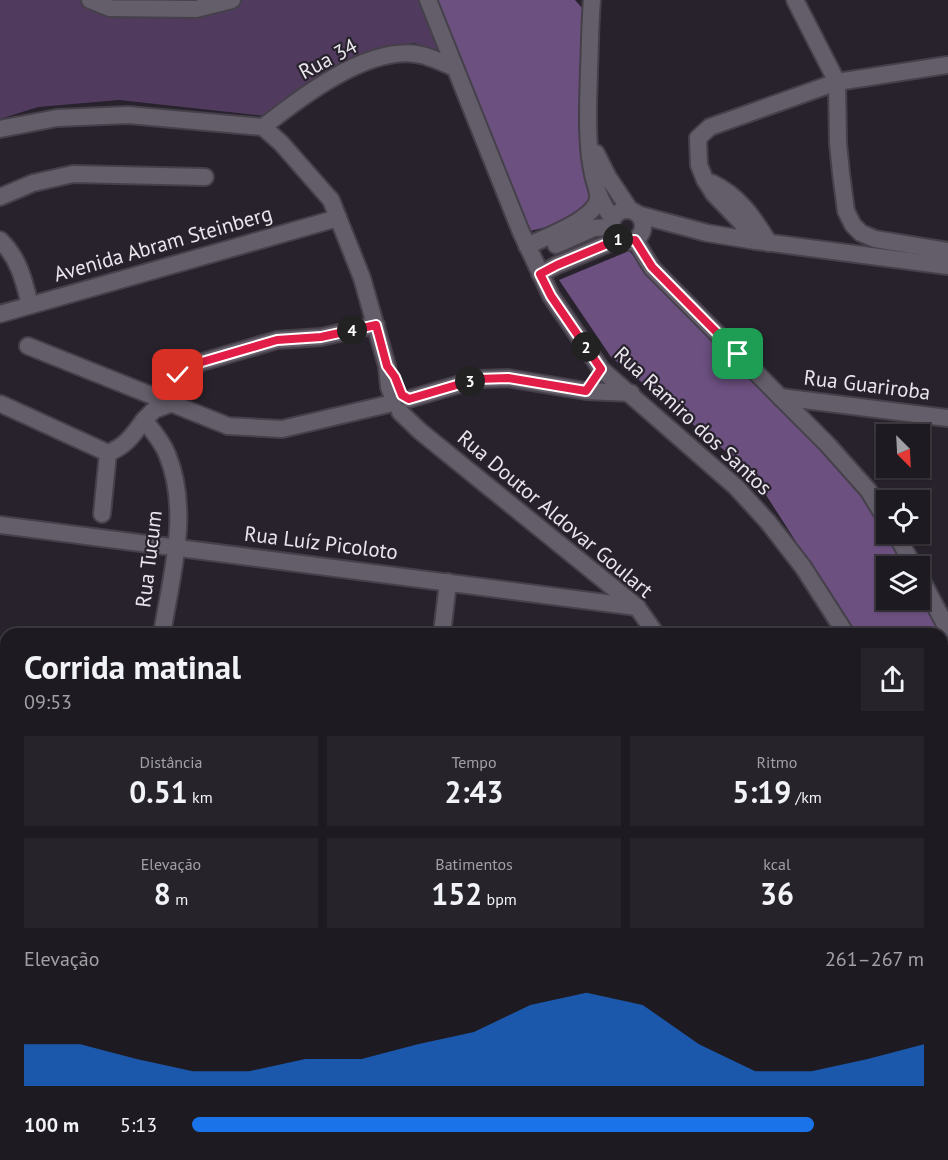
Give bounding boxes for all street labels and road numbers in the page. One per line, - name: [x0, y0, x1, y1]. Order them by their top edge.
- street label: Rua 34: [294, 32, 362, 85]
- street label: Avenida Abram Steinberg: [51, 199, 275, 288]
- street label: Rua Ramiro dos Santos: [609, 340, 778, 501]
- street label: Rua Guariroba: [802, 363, 932, 406]
- street label: Rua Doutor Aldovar Goulart: [452, 424, 659, 603]
- street label: Rua Tucum: [129, 509, 168, 609]
- street label: Rua Luíz Picoloto: [243, 520, 399, 565]

